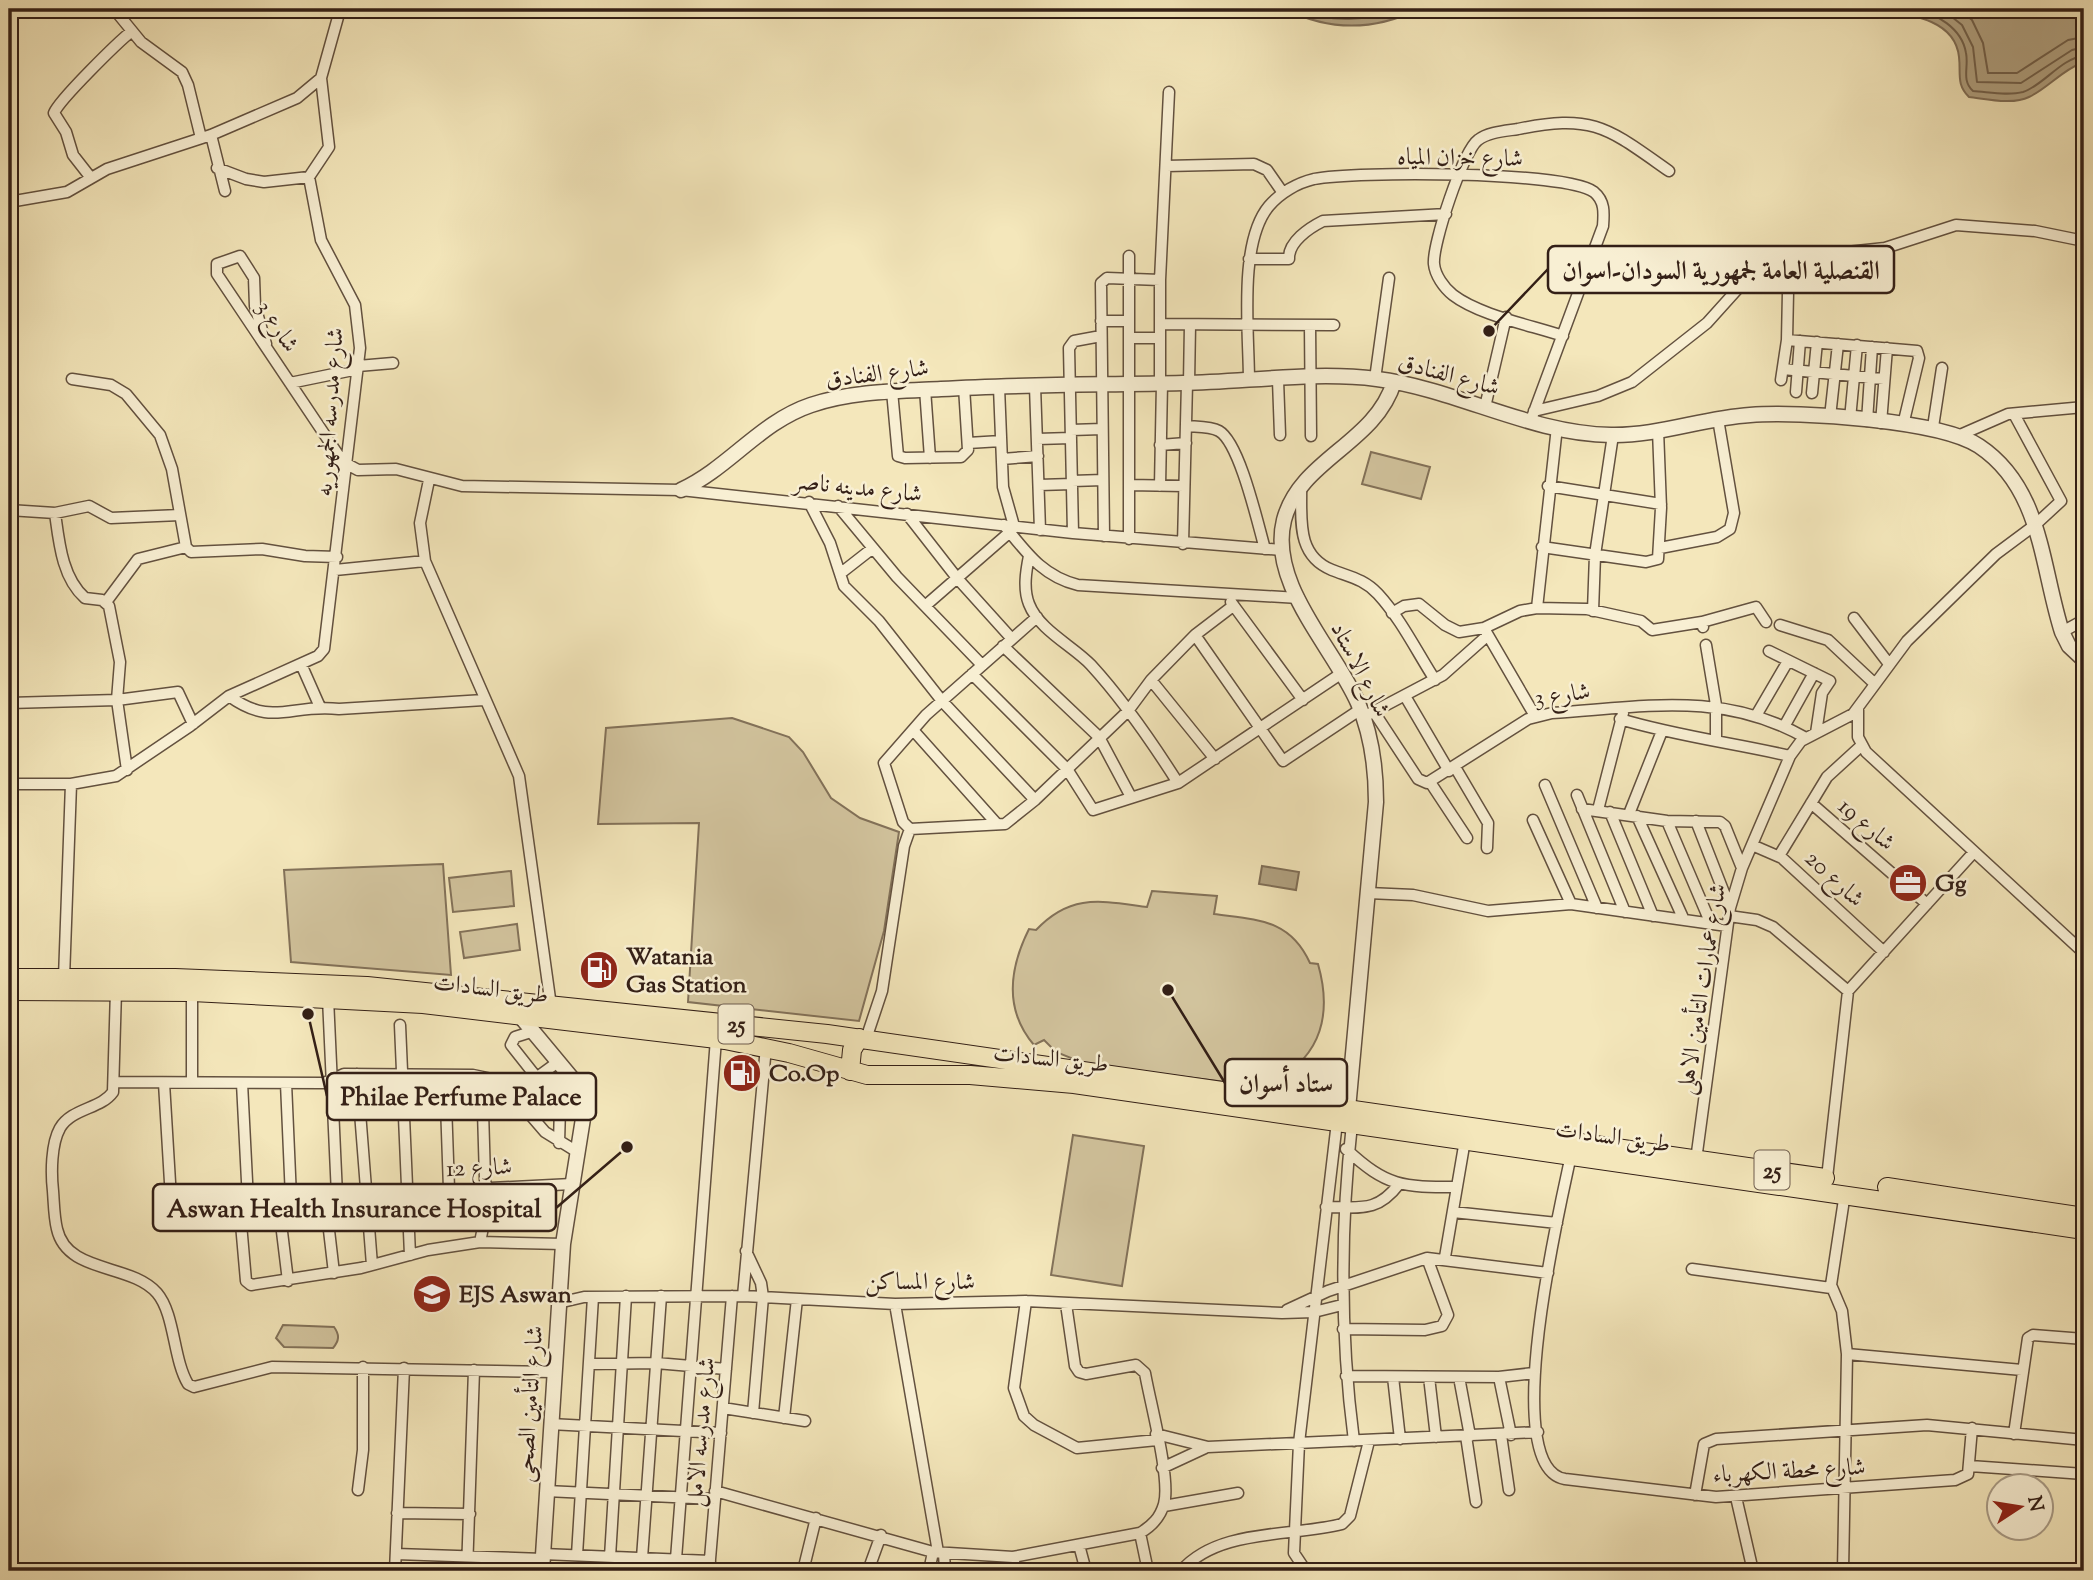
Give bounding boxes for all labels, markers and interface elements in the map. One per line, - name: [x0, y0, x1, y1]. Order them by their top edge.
- street label: شارع خزان المياه: [1397, 141, 1523, 178]
- callout: القنصلية العامة لجمهورية السودان-اسوان: [1548, 246, 1894, 293]
- text: القنصلية العامة لجمهورية السودان-اسوان: [1562, 254, 1880, 291]
- street label: شارع 3: [246, 294, 306, 361]
- street label: شارع مدرسه الجمهوريه: [308, 326, 355, 498]
- street label: شارع الفنادق: [1394, 346, 1503, 407]
- street label: شارع الفنادق: [824, 352, 931, 399]
- street label: شارع مدينه ناصر: [789, 465, 924, 514]
- street label: شارع الاستاد: [1320, 616, 1398, 724]
- street label: شارع 3: [1532, 675, 1593, 718]
- street label: شارع 19: [1829, 791, 1902, 861]
- street label: شارع 20: [1795, 843, 1871, 917]
- office icon: Gg: [1887, 862, 1929, 904]
- place label: Gg: [1935, 868, 1967, 902]
- street label: شارع عمارات التأمين الاهلى: [1668, 881, 1737, 1098]
- place label: Watania Gas Station: [626, 941, 748, 1003]
- fuel station icon: Watania Gas Station: [578, 949, 620, 991]
- street label: طريق السادات: [431, 966, 550, 1014]
- road number: 25: [718, 1004, 754, 1044]
- street label: طريق السادات: [991, 1037, 1110, 1083]
- fuel station icon: Co.Op: [721, 1052, 763, 1094]
- place label: Co.Op: [769, 1058, 839, 1092]
- callout: ستاد أسوان: [1225, 1059, 1347, 1106]
- text: ستاد أسوان: [1239, 1065, 1333, 1104]
- callout: Philae Perfume Palace: [327, 1073, 596, 1120]
- text: Philae Perfume Palace: [340, 1080, 582, 1117]
- street label: طريق السادات: [1553, 1113, 1672, 1163]
- road number: 25: [1754, 1150, 1790, 1190]
- street label: شارع 12: [445, 1151, 513, 1188]
- callout: Aswan Health Insurance Hospital: [153, 1184, 556, 1231]
- text: Aswan Health Insurance Hospital: [166, 1192, 542, 1229]
- street label: شارع المساكن: [865, 1266, 975, 1301]
- school or university icon: EJS Aswan: [411, 1273, 453, 1315]
- place label: EJS Aswan: [459, 1279, 573, 1313]
- street label: شارع التأمين الصحى: [507, 1324, 554, 1484]
- street label: شارع مدرسه الامل: [679, 1356, 726, 1509]
- street label: شارع محطة الكهرباء: [1712, 1451, 1867, 1494]
- north arrow: [1984, 1472, 2054, 1542]
- text: N: [2019, 1494, 2049, 1514]

